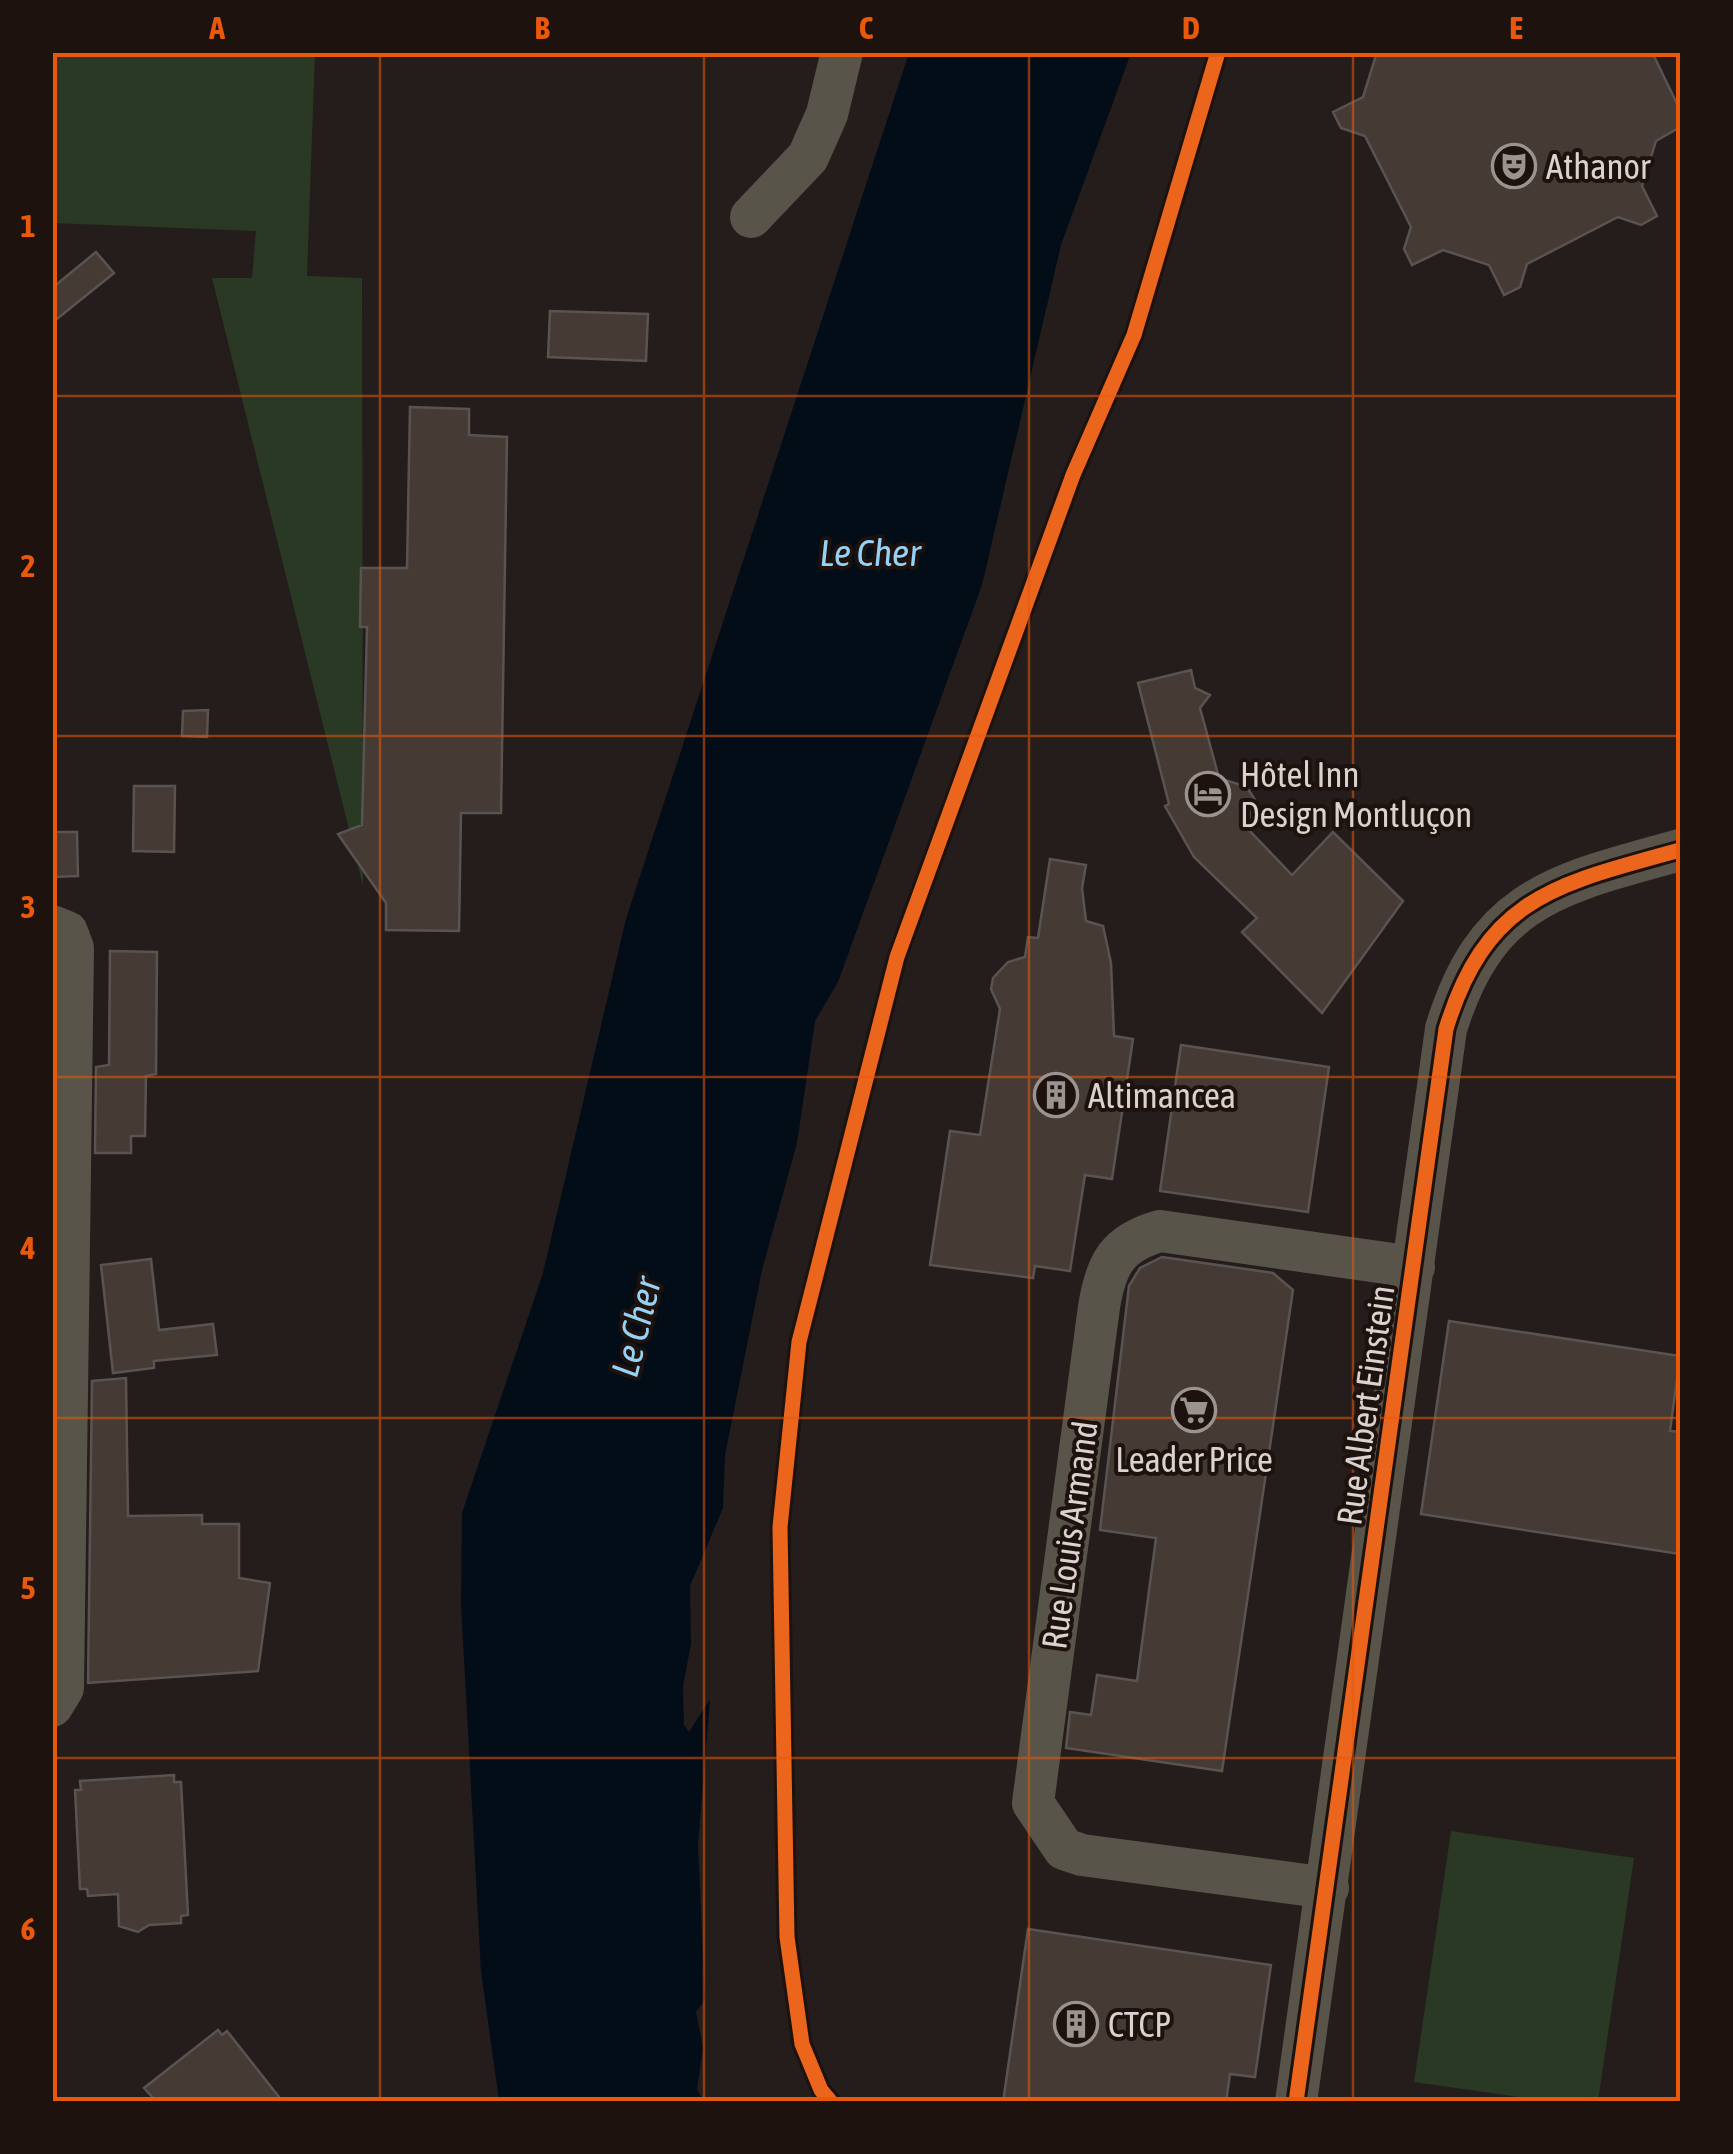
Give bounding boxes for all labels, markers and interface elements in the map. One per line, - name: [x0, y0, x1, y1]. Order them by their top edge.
- text: A: [208, 9, 225, 46]
- text: B: [534, 9, 550, 46]
- text: C: [859, 9, 874, 46]
- text: D: [1182, 9, 1200, 46]
- text: E: [1509, 9, 1523, 46]
- theatre icon: Athanor: [1491, 143, 1537, 189]
- place label: Athanor: [1546, 146, 1651, 186]
- text: 1: [20, 207, 36, 244]
- water label: Le Cher: [819, 531, 922, 574]
- text: 2: [20, 547, 36, 584]
- place label: Hôtel Inn Design Montluçon: [1240, 754, 1472, 834]
- hotel icon: Hôtel Inn Design Montluçon: [1185, 771, 1231, 817]
- text: 3: [20, 888, 36, 925]
- building icon: Altimancea: [1033, 1072, 1079, 1118]
- place label: Altimancea: [1088, 1075, 1236, 1115]
- text: 4: [19, 1229, 36, 1266]
- water label: Le Cher: [603, 1271, 670, 1381]
- street label: Rue Albert Einstein: [1328, 1283, 1402, 1527]
- supermarket icon: Leader Price: [1171, 1387, 1217, 1433]
- street label: Rue Louis Armand: [1033, 1418, 1105, 1652]
- place label: Leader Price: [1115, 1439, 1273, 1479]
- text: 5: [20, 1569, 36, 1606]
- text: 6: [20, 1910, 36, 1947]
- building icon: CTCP: [1053, 2001, 1099, 2047]
- place label: CTCP: [1108, 2004, 1171, 2044]

